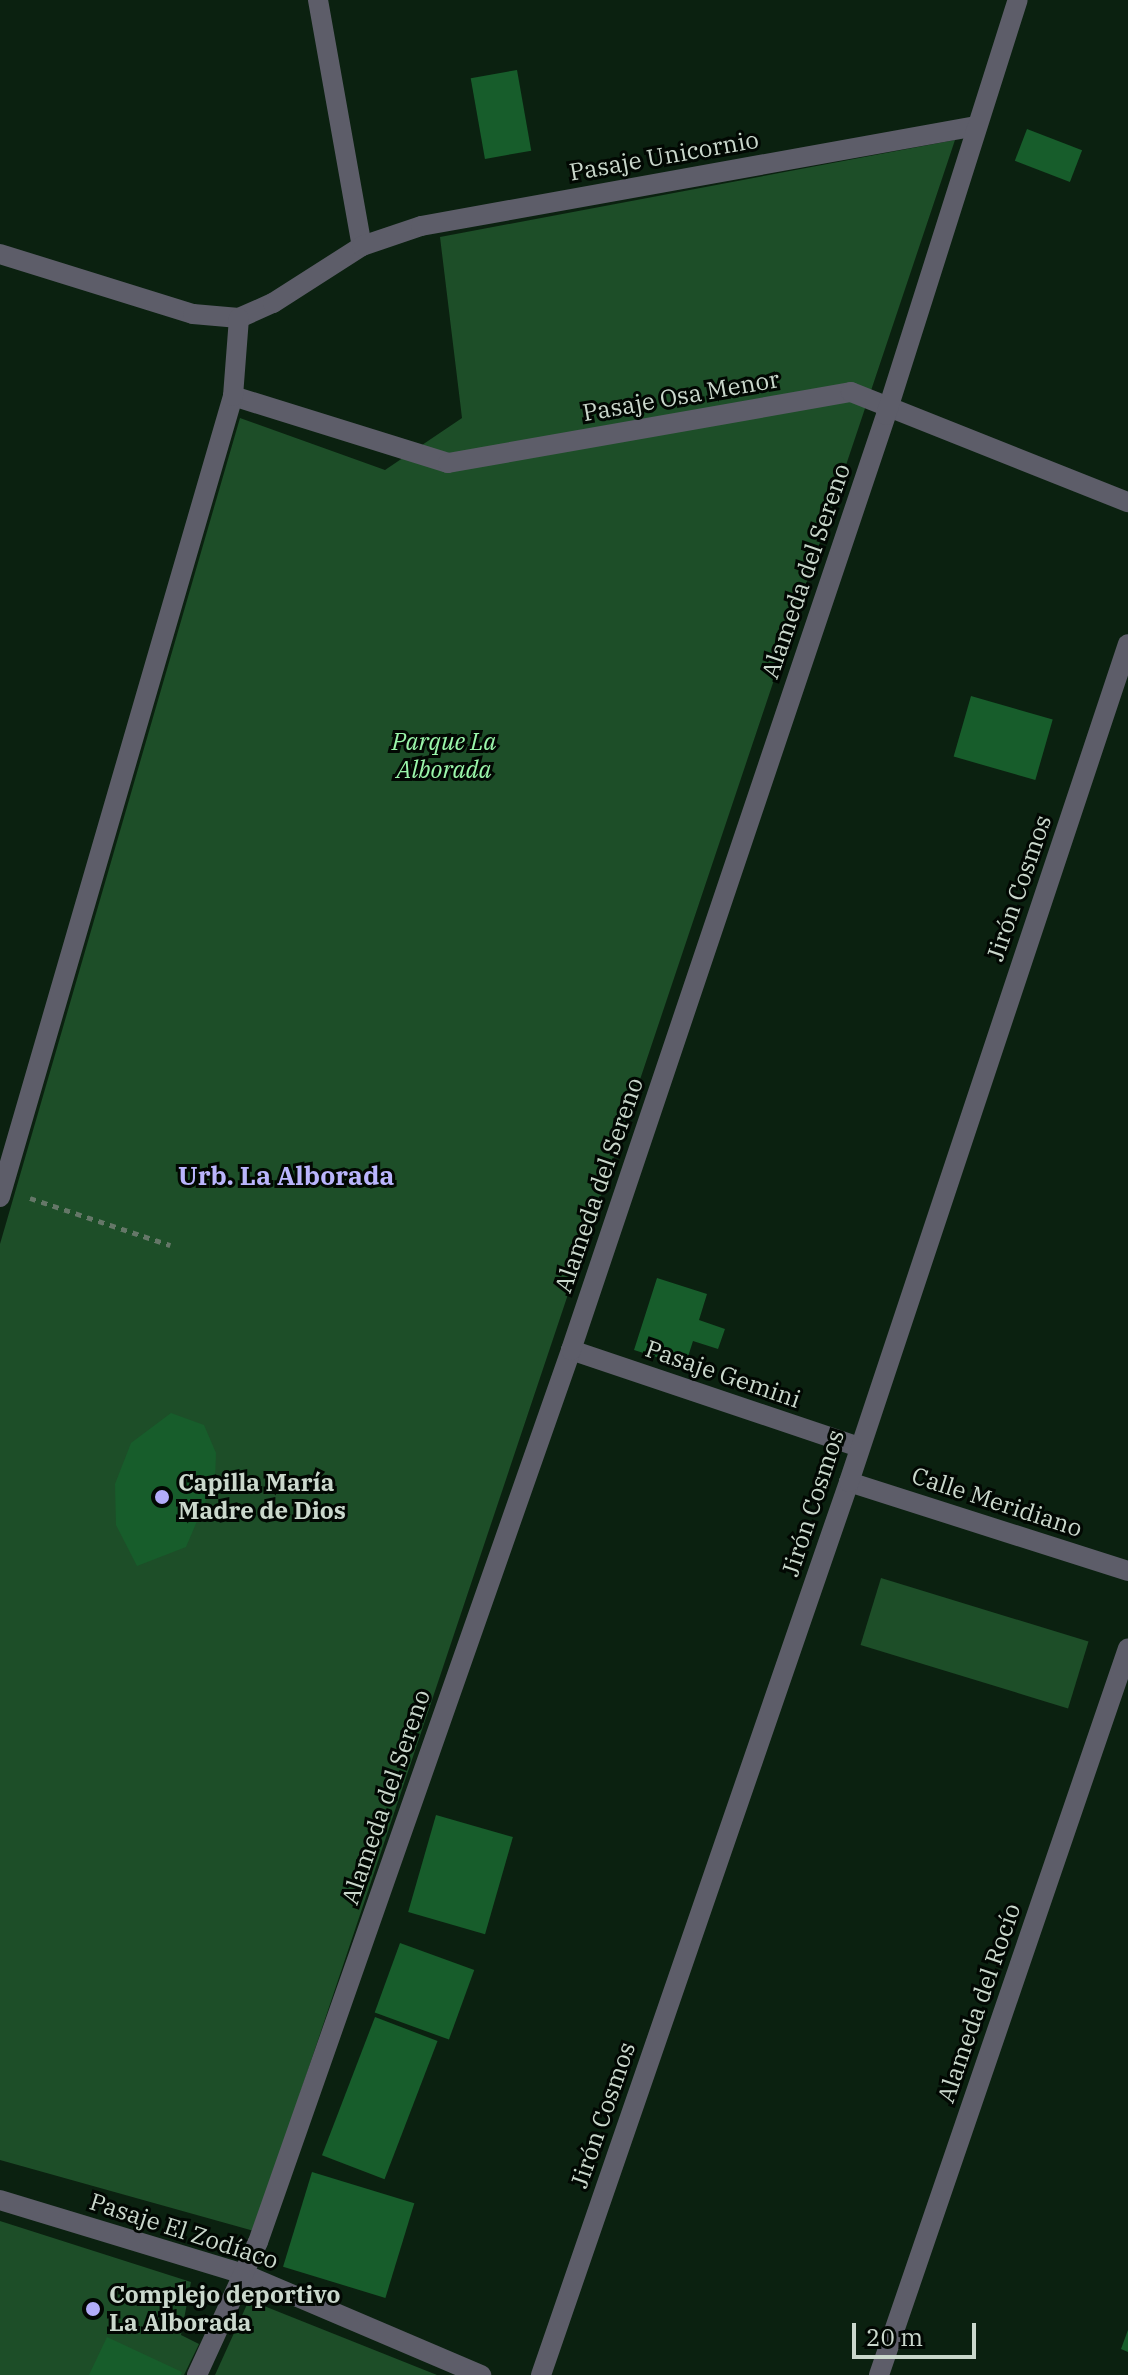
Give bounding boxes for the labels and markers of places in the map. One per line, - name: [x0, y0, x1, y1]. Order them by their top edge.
- place label: Capilla María Madre de Dios: [178, 1469, 346, 1525]
- marker: Capilla María Madre de Dios: [153, 1488, 171, 1506]
- place label: Complejo deportivo La Alborada: [109, 2281, 340, 2337]
- marker: Complejo deportivo La Alborada: [84, 2300, 102, 2318]

